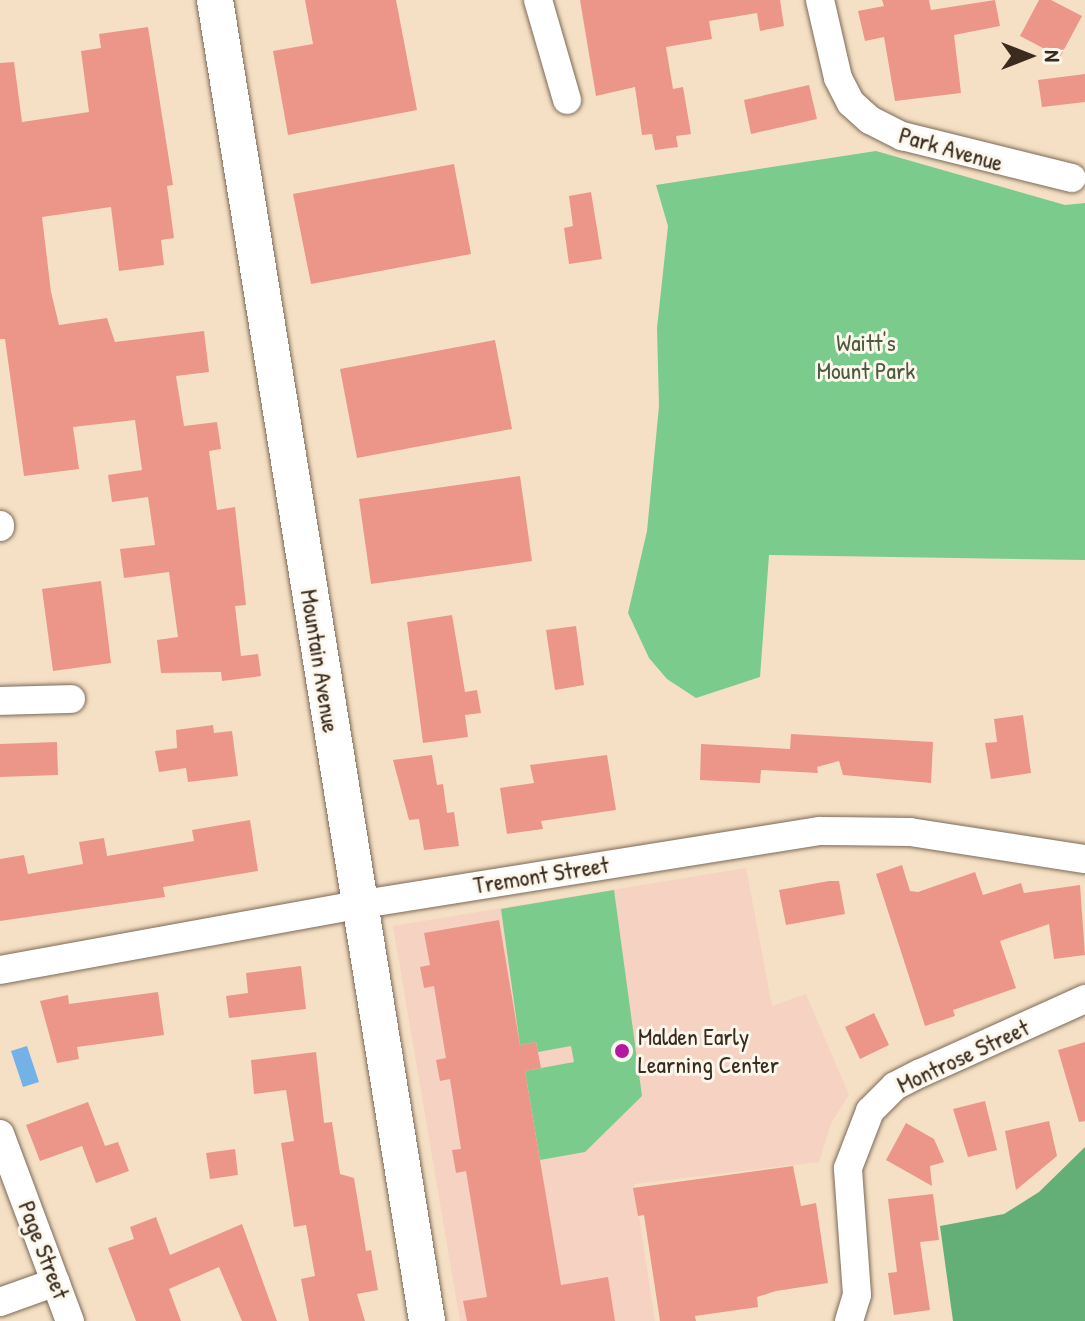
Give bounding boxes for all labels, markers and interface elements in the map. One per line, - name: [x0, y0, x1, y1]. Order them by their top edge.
- north arrow: [989, 16, 1069, 96]
- text: N: [1038, 50, 1068, 62]
- street label: Park Avenue: [896, 120, 1006, 178]
- park label: Waitt's Mount Park: [817, 329, 915, 385]
- street label: Mountain Avenue: [294, 587, 346, 735]
- street label: Tremont Street: [471, 850, 611, 900]
- street label: Montrose Street: [892, 1013, 1034, 1099]
- place label: Malden Early Learning Center: [638, 1023, 779, 1079]
- marker: Malden Early Learning Center: [613, 1042, 631, 1060]
- street label: Page Street: [12, 1197, 76, 1303]

